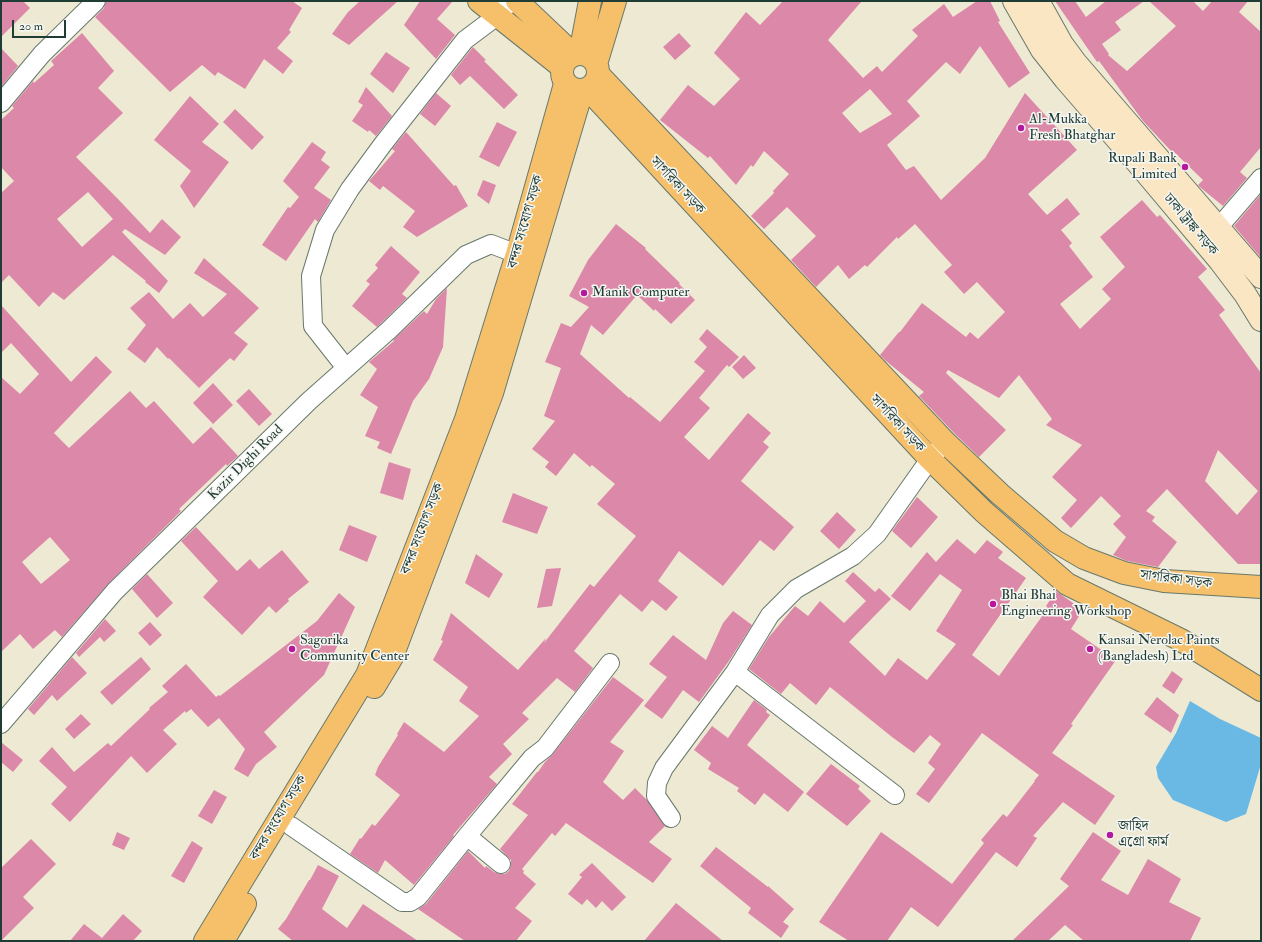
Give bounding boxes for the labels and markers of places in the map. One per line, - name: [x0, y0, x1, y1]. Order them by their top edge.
- place label: Al-Mukka Fresh Bhatghar: [1029, 112, 1115, 144]
- marker: Al-Mukka Fresh Bhatghar: [1016, 123, 1026, 133]
- place label: Rupali Bank Limited: [1108, 151, 1177, 184]
- marker: Rupali Bank Limited: [1180, 162, 1190, 172]
- place label: Manik Computer: [592, 285, 689, 301]
- marker: Manik Computer: [579, 288, 589, 298]
- place label: Bhai Bhai Engineering Workshop: [1001, 588, 1131, 620]
- marker: Bhai Bhai Engineering Workshop: [988, 599, 998, 609]
- place label: Sagorika Community Center: [300, 633, 409, 666]
- place label: Kansai Nerolac Paints (Bangladesh) Ltd: [1098, 633, 1220, 666]
- marker: Sagorika Community Center: [287, 644, 297, 654]
- marker: Kansai Nerolac Paints (Bangladesh) Ltd: [1085, 644, 1095, 654]
- place label: জাহিদ এগ্রো ফার্ম: [1118, 819, 1168, 852]
- marker: জাহিদ এগ্রো ফার্ম: [1105, 830, 1115, 840]

